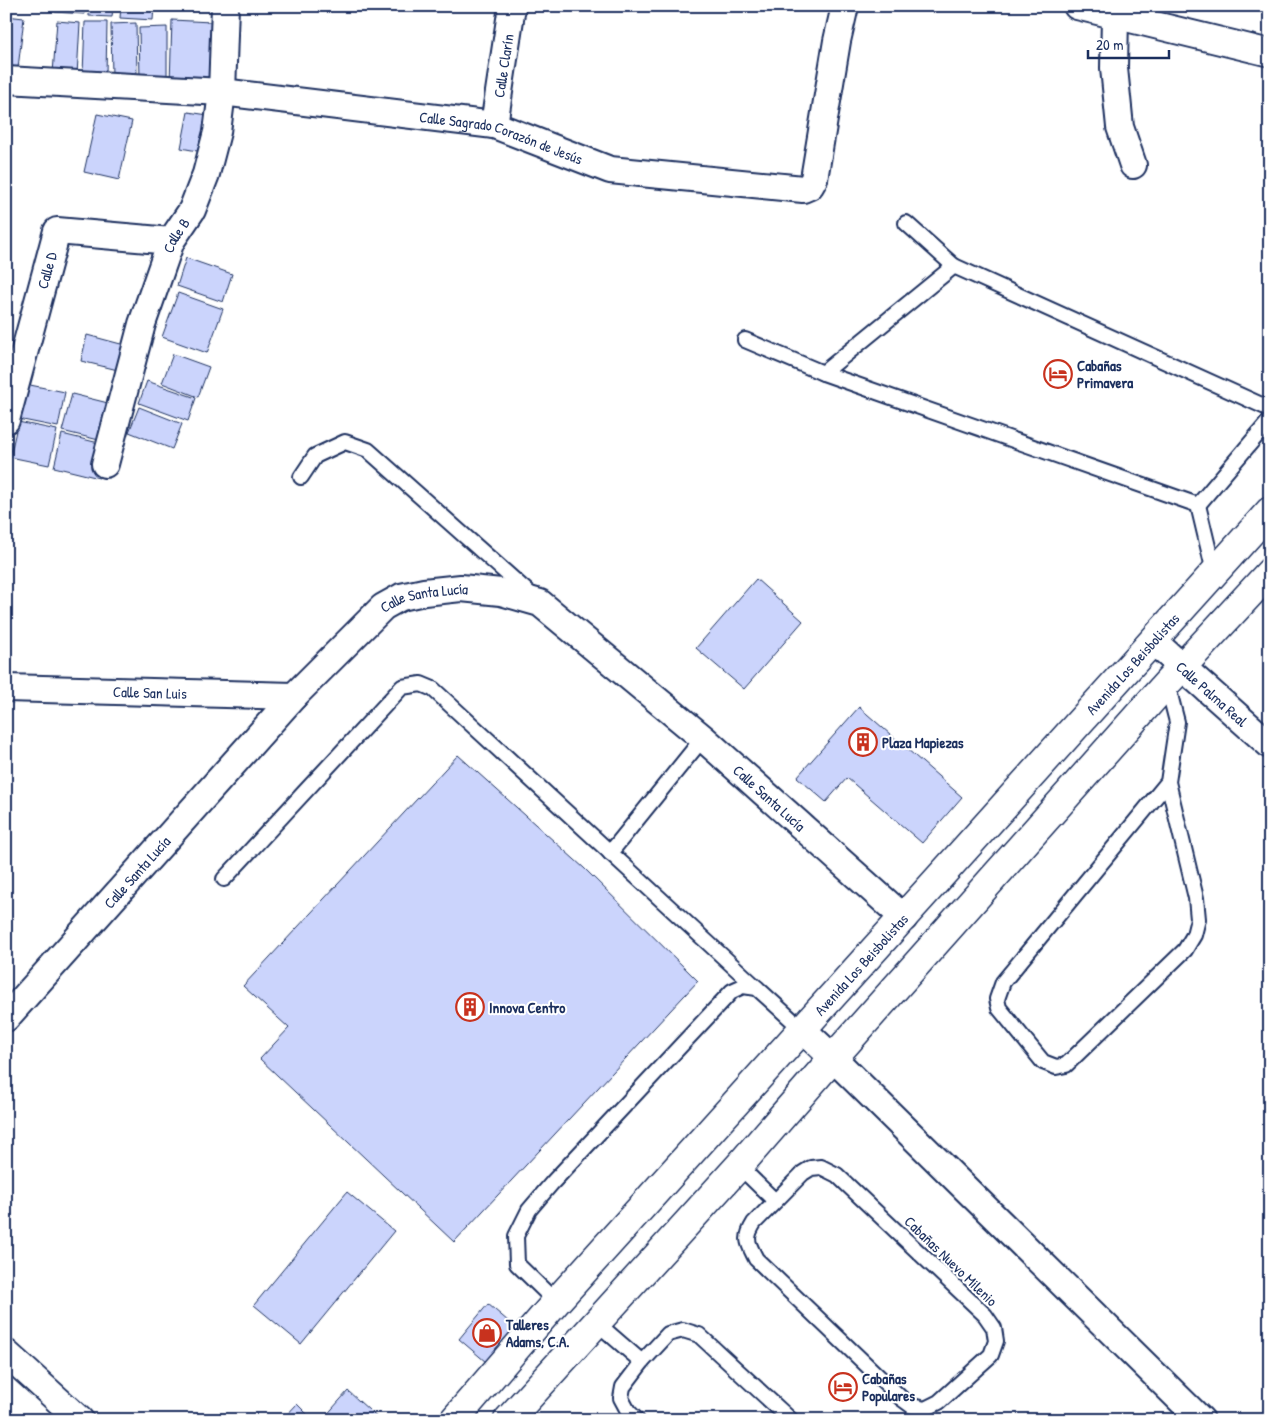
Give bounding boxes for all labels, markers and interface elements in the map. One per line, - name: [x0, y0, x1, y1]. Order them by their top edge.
- scale bar: [1088, 28, 1170, 60]
- street label: Calle Clarín: [488, 32, 518, 99]
- text: 20 m: [1096, 34, 1123, 55]
- street label: Calle Sagrado Corazón de Jesús: [418, 106, 586, 169]
- street label: Calle B: [157, 214, 194, 255]
- street label: Calle D: [31, 249, 62, 291]
- place label: Cabañas Primavera: [1077, 355, 1133, 393]
- hotel icon: Cabañas Primavera: [1043, 359, 1073, 389]
- street label: Calle Santa Lucía: [376, 577, 469, 617]
- street label: Avenida Los Beisbolistas: [1081, 608, 1184, 719]
- street label: Calle Palma Real: [1172, 656, 1252, 731]
- street label: Calle San Luis: [113, 680, 187, 704]
- building icon: Plaza Mapiezas: [848, 727, 878, 757]
- place label: Plaza Mapiezas: [882, 732, 964, 754]
- street label: Calle Santa Lucía: [729, 760, 811, 836]
- street label: Calle Santa Lucía: [99, 831, 175, 913]
- street label: Avenida Los Beisbolistas: [809, 909, 913, 1020]
- building icon: Innova Centro: [455, 992, 485, 1022]
- place label: Innova Centro: [489, 997, 565, 1018]
- street label: Cabañas Nuevo Milenio: [900, 1211, 1002, 1311]
- place label: Talleres Adams, C.A.: [505, 1314, 569, 1352]
- shop icon: Talleres Adams, C.A.: [472, 1318, 502, 1348]
- place label: Cabañas Populares: [862, 1368, 915, 1407]
- hotel icon: Cabañas Populares: [828, 1372, 858, 1402]

